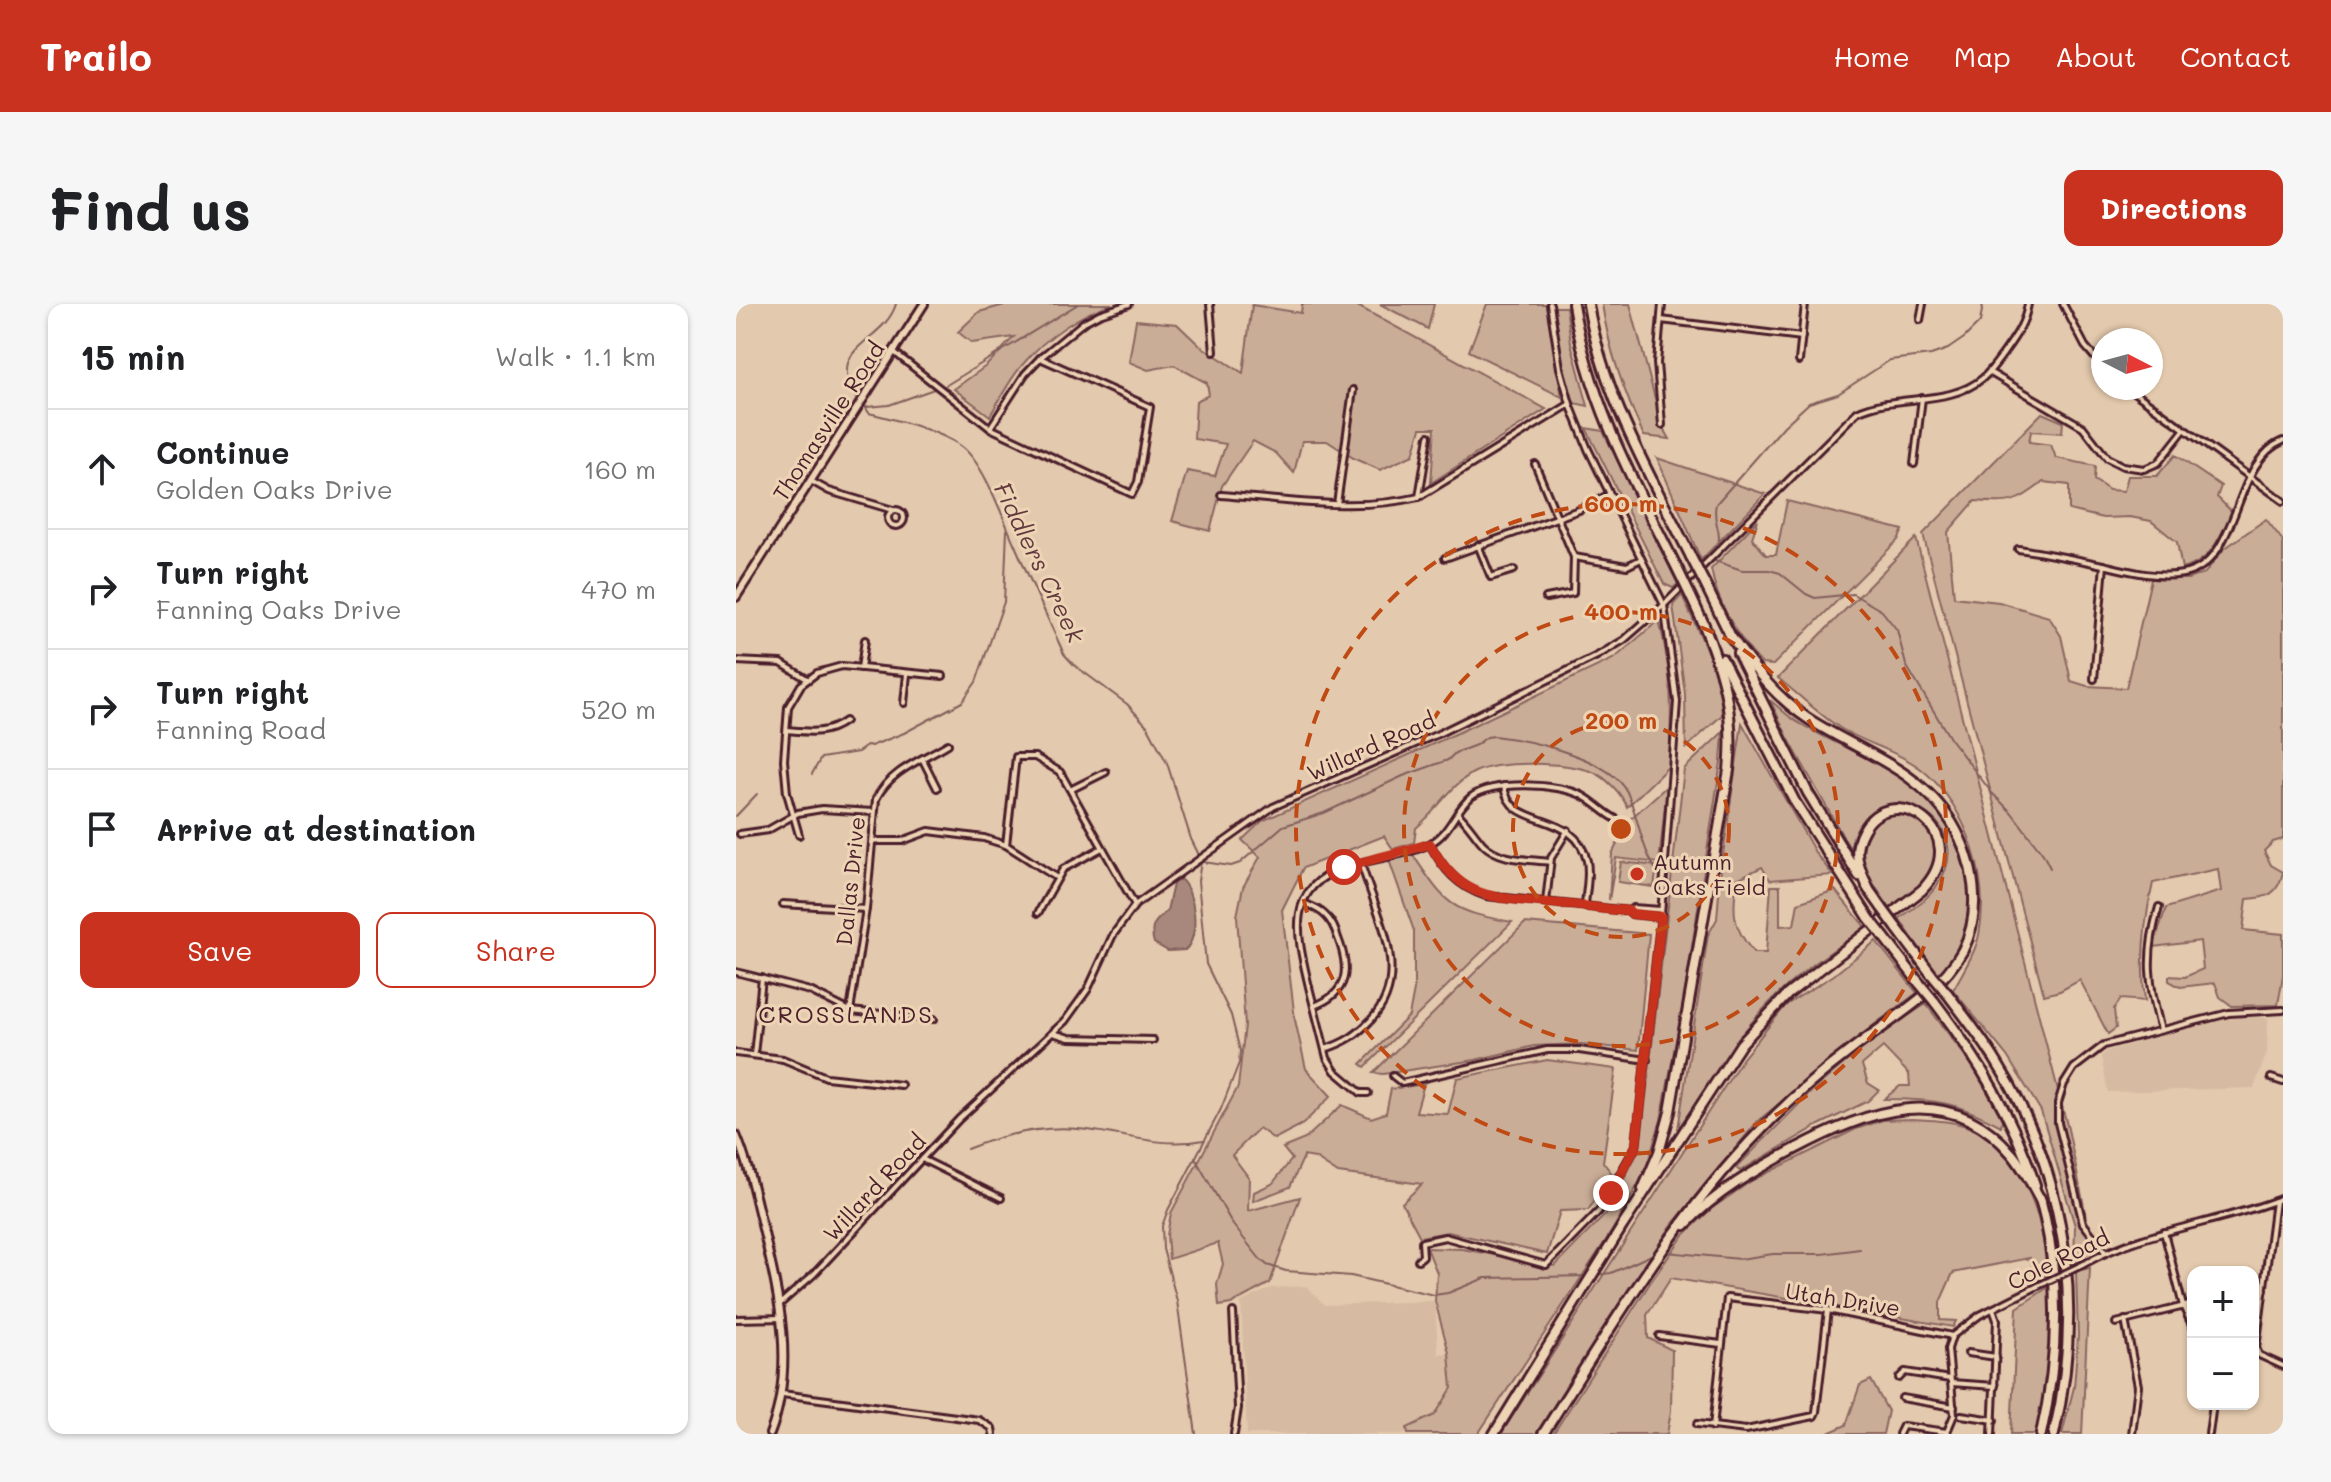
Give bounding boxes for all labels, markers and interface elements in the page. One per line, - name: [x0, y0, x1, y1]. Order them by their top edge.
- text: Trailo: [40, 31, 152, 81]
- text: Home: [1834, 38, 1910, 74]
- text: Map: [1954, 38, 2011, 74]
- text: About: [2055, 38, 2136, 74]
- text: Contact: [2180, 38, 2291, 74]
- button: Directions: [2064, 170, 2283, 246]
- text: Find us: [48, 172, 251, 245]
- north arrow: [2091, 328, 2163, 400]
- text: 15 min: [80, 334, 185, 379]
- street label: Thomasville Road: [766, 336, 890, 506]
- text: Walk · 1.1 km: [495, 339, 656, 373]
- text: Continue: [156, 432, 289, 472]
- icon: ahead: [80, 447, 124, 491]
- text: 160 m: [584, 452, 656, 486]
- text: Golden Oaks Drive: [156, 472, 393, 506]
- water label: Fiddlers Creek: [988, 477, 1093, 649]
- text: 600 m: [1584, 487, 1658, 518]
- text: Turn right: [156, 552, 309, 592]
- icon: right: [80, 567, 124, 611]
- text: 470 m: [581, 572, 656, 606]
- text: Fanning Oaks Drive: [156, 592, 402, 626]
- text: 400 m: [1584, 595, 1658, 626]
- text: Turn right: [156, 672, 309, 712]
- icon: right: [80, 687, 124, 731]
- text: 520 m: [581, 692, 656, 726]
- text: 200 m: [1585, 704, 1657, 735]
- street label: Willard Road: [1302, 705, 1440, 787]
- text: Fanning Road: [156, 712, 326, 746]
- icon: arrive: [80, 807, 124, 851]
- text: Arrive at destination: [156, 809, 476, 849]
- street label: Dallas Drive: [829, 815, 871, 947]
- centre of rings: [1607, 815, 1635, 843]
- place label: Autumn Oaks Field: [1653, 847, 1766, 901]
- route start: [1326, 849, 1362, 885]
- marker: Autumn Oaks Field: [1628, 865, 1646, 883]
- button: Save: [80, 912, 360, 988]
- button: Share: [376, 912, 656, 988]
- district label: CROSSLANDS: [758, 998, 934, 1029]
- street label: Willard Road: [816, 1127, 932, 1247]
- route end: [1593, 1175, 1629, 1211]
- street label: Cole Road: [2002, 1222, 2114, 1296]
- map controls: [2187, 1266, 2259, 1410]
- button: +: [2187, 1266, 2259, 1338]
- street label: Utah Drive: [1784, 1276, 1902, 1322]
- button: −: [2187, 1338, 2259, 1410]

